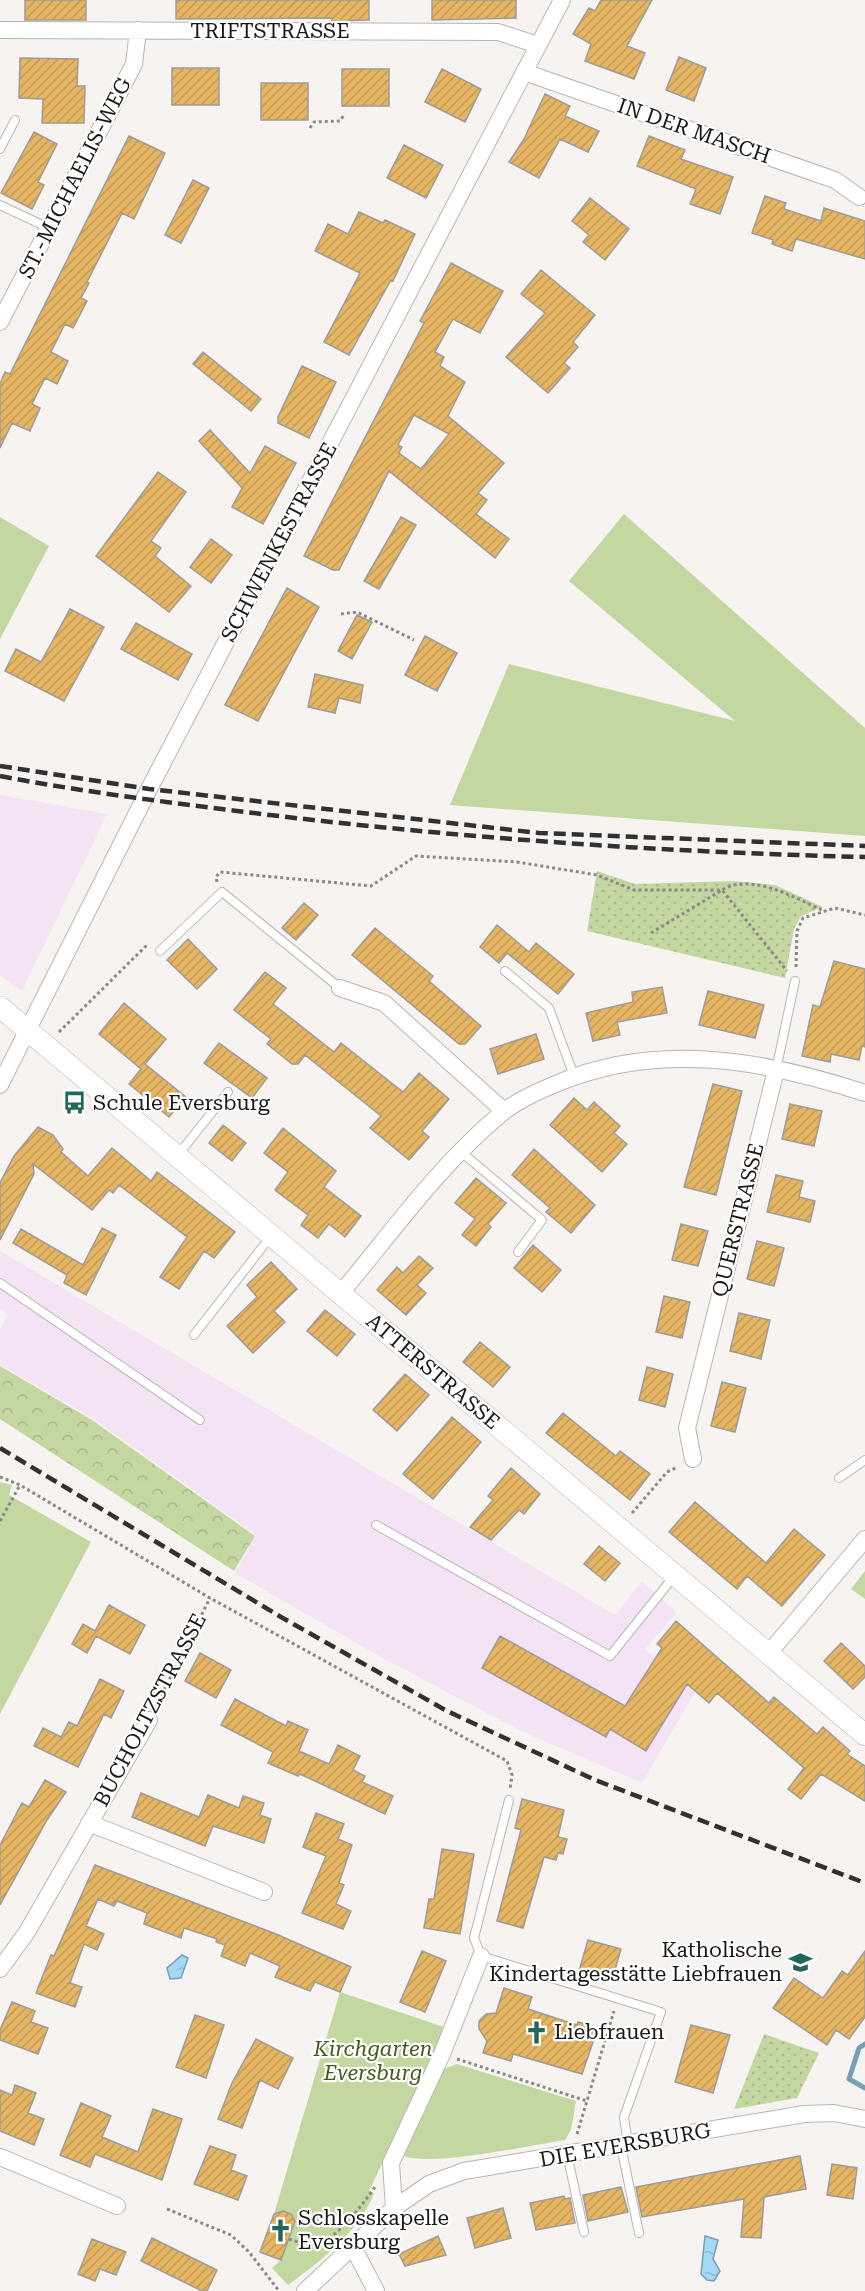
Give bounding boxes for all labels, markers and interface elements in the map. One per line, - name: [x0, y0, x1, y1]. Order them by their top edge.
- street label: TRIFTSTRASSE: [190, 19, 350, 43]
- street label: ST.-MICHAELIS-WEG: [14, 74, 136, 282]
- street label: IN DER MASCH: [614, 94, 774, 168]
- street label: SCHWENKESTRASSE: [216, 438, 342, 646]
- bus stop icon: Schule Eversburg: [62, 1090, 88, 1116]
- place label: Schule Eversburg: [93, 1091, 270, 1115]
- street label: QUERSTRASSE: [707, 1141, 769, 1299]
- street label: ATTERSTRASSE: [362, 1309, 504, 1434]
- street label: BUCHOLTZSTRASSE: [89, 1609, 211, 1811]
- place label: Katholische Kindertagesstätte Liebfrauen: [489, 1938, 782, 1986]
- school or university icon: Katholische Kindertagesstätte Liebfrauen: [787, 1949, 813, 1975]
- church icon: Liebfrauen: [523, 2019, 549, 2045]
- place label: Liebfrauen: [554, 2020, 665, 2044]
- park label: Kirchgarten Eversburg: [312, 2037, 433, 2085]
- street label: DIE EVERSBURG: [537, 2118, 713, 2172]
- place label: Schlosskapelle Eversburg: [298, 2206, 449, 2254]
- church icon: Schlosskapelle Eversburg: [267, 2217, 293, 2243]

